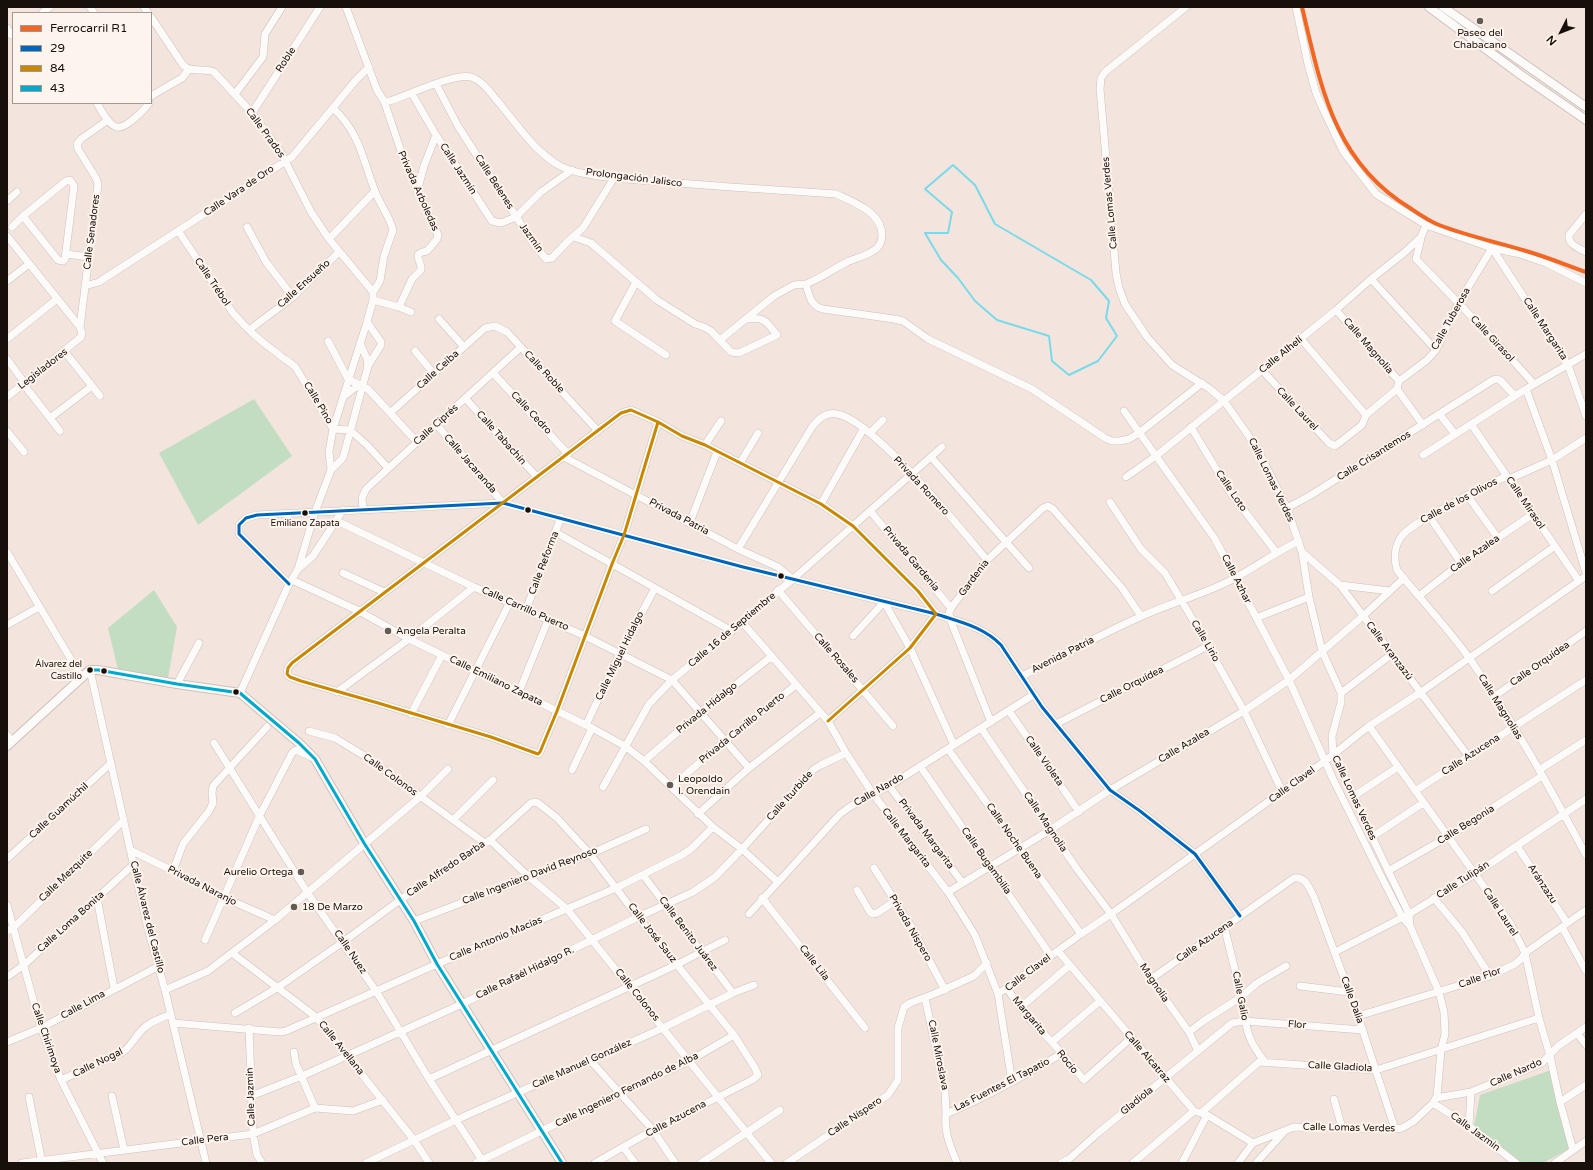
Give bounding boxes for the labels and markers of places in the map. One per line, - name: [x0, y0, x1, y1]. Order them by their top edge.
- marker: Paseo del Chabacano: [1475, 16, 1485, 26]
- place label: Paseo del Chabacano: [1453, 27, 1507, 50]
- unlabelled marker: [523, 505, 533, 515]
- marker: Emiliano Zapata: [300, 508, 310, 518]
- place label: Emiliano Zapata: [271, 519, 339, 529]
- unlabelled marker: [776, 571, 786, 581]
- place label: Angela Peralta: [396, 625, 466, 637]
- marker: Angela Peralta: [383, 626, 393, 636]
- place label: Álvarez del Castillo: [35, 660, 82, 681]
- marker: Álvarez del Castillo: [85, 665, 95, 675]
- unlabelled marker: [99, 666, 109, 676]
- unlabelled marker: [231, 687, 241, 697]
- place label: Leopoldo I. Orendain: [678, 773, 730, 796]
- marker: Leopoldo I. Orendain: [665, 780, 675, 790]
- place label: Aurelio Ortega: [223, 866, 293, 878]
- marker: Aurelio Ortega: [296, 867, 306, 877]
- place label: 18 De Marzo: [302, 901, 363, 913]
- marker: 18 De Marzo: [289, 902, 299, 912]

